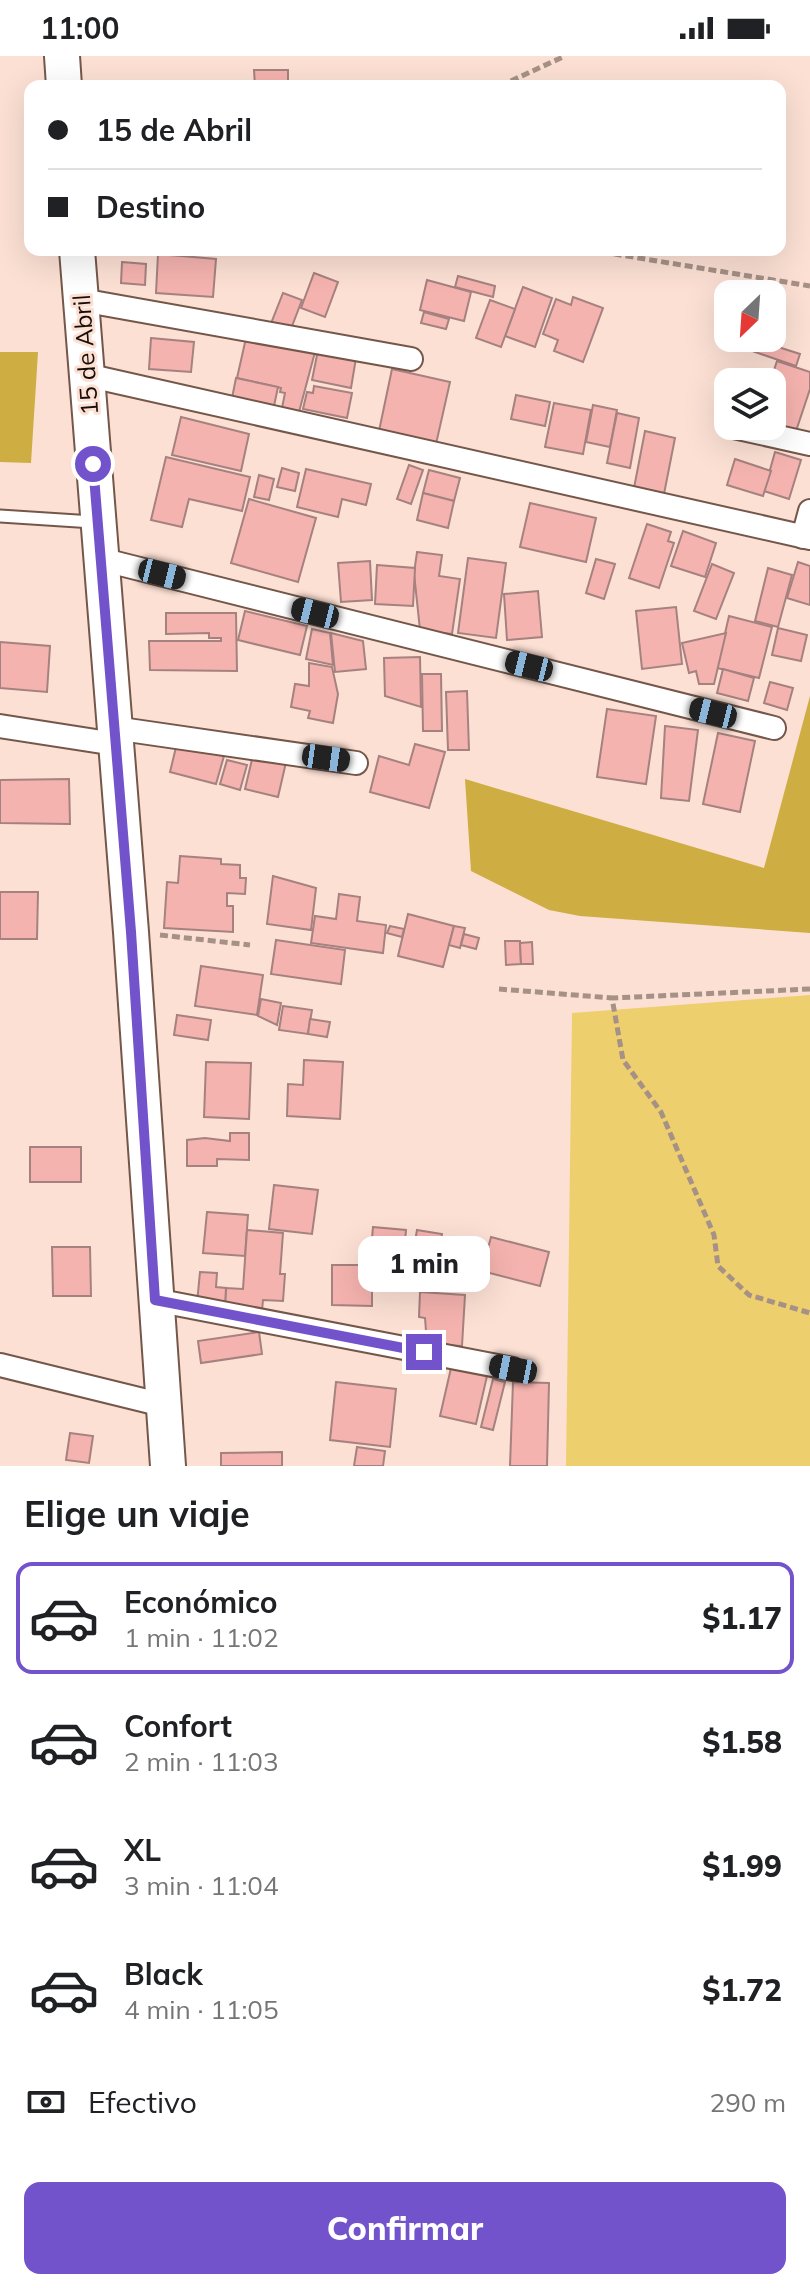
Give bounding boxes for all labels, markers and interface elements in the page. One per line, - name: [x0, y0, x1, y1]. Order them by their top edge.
- text: 11:00: [40, 9, 119, 47]
- text: 15 de Abril: [96, 111, 252, 149]
- text: Destino: [96, 188, 205, 226]
- north arrow: [714, 280, 786, 352]
- map controls: [714, 280, 786, 440]
- street label: 15 de Abril: [66, 294, 104, 416]
- button: layers: [714, 368, 786, 440]
- route start: [75, 446, 111, 482]
- car: [136, 557, 188, 591]
- car: [289, 596, 341, 630]
- car: [503, 649, 555, 683]
- car: [687, 696, 739, 730]
- car: [301, 743, 351, 773]
- callout: 1 min: [358, 1236, 490, 1292]
- text: 1 min: [389, 1247, 459, 1280]
- route end: [406, 1334, 442, 1370]
- car: [487, 1353, 539, 1385]
- text: Elige un viaje: [24, 1491, 250, 1536]
- icon: car: [28, 1582, 100, 1654]
- text: Económico: [124, 1583, 278, 1621]
- text: $1.17: [702, 1599, 782, 1637]
- text: 1 min · 11:02: [124, 1621, 279, 1654]
- icon: car: [28, 1706, 100, 1778]
- text: Confort: [124, 1707, 232, 1745]
- text: $1.58: [702, 1723, 782, 1761]
- text: 2 min · 11:03: [124, 1745, 279, 1778]
- icon: car: [28, 1830, 100, 1902]
- text: XL: [124, 1831, 161, 1869]
- text: $1.99: [702, 1847, 782, 1885]
- text: 3 min · 11:04: [124, 1869, 279, 1902]
- icon: car: [28, 1954, 100, 2026]
- text: Black: [124, 1955, 203, 1993]
- text: $1.72: [702, 1971, 782, 2009]
- text: 4 min · 11:05: [124, 1993, 279, 2026]
- icon: cash: [24, 2080, 68, 2124]
- text: Efectivo: [88, 2083, 197, 2121]
- text: 290 m: [710, 2086, 786, 2119]
- button: Confirmar: [24, 2182, 786, 2274]

